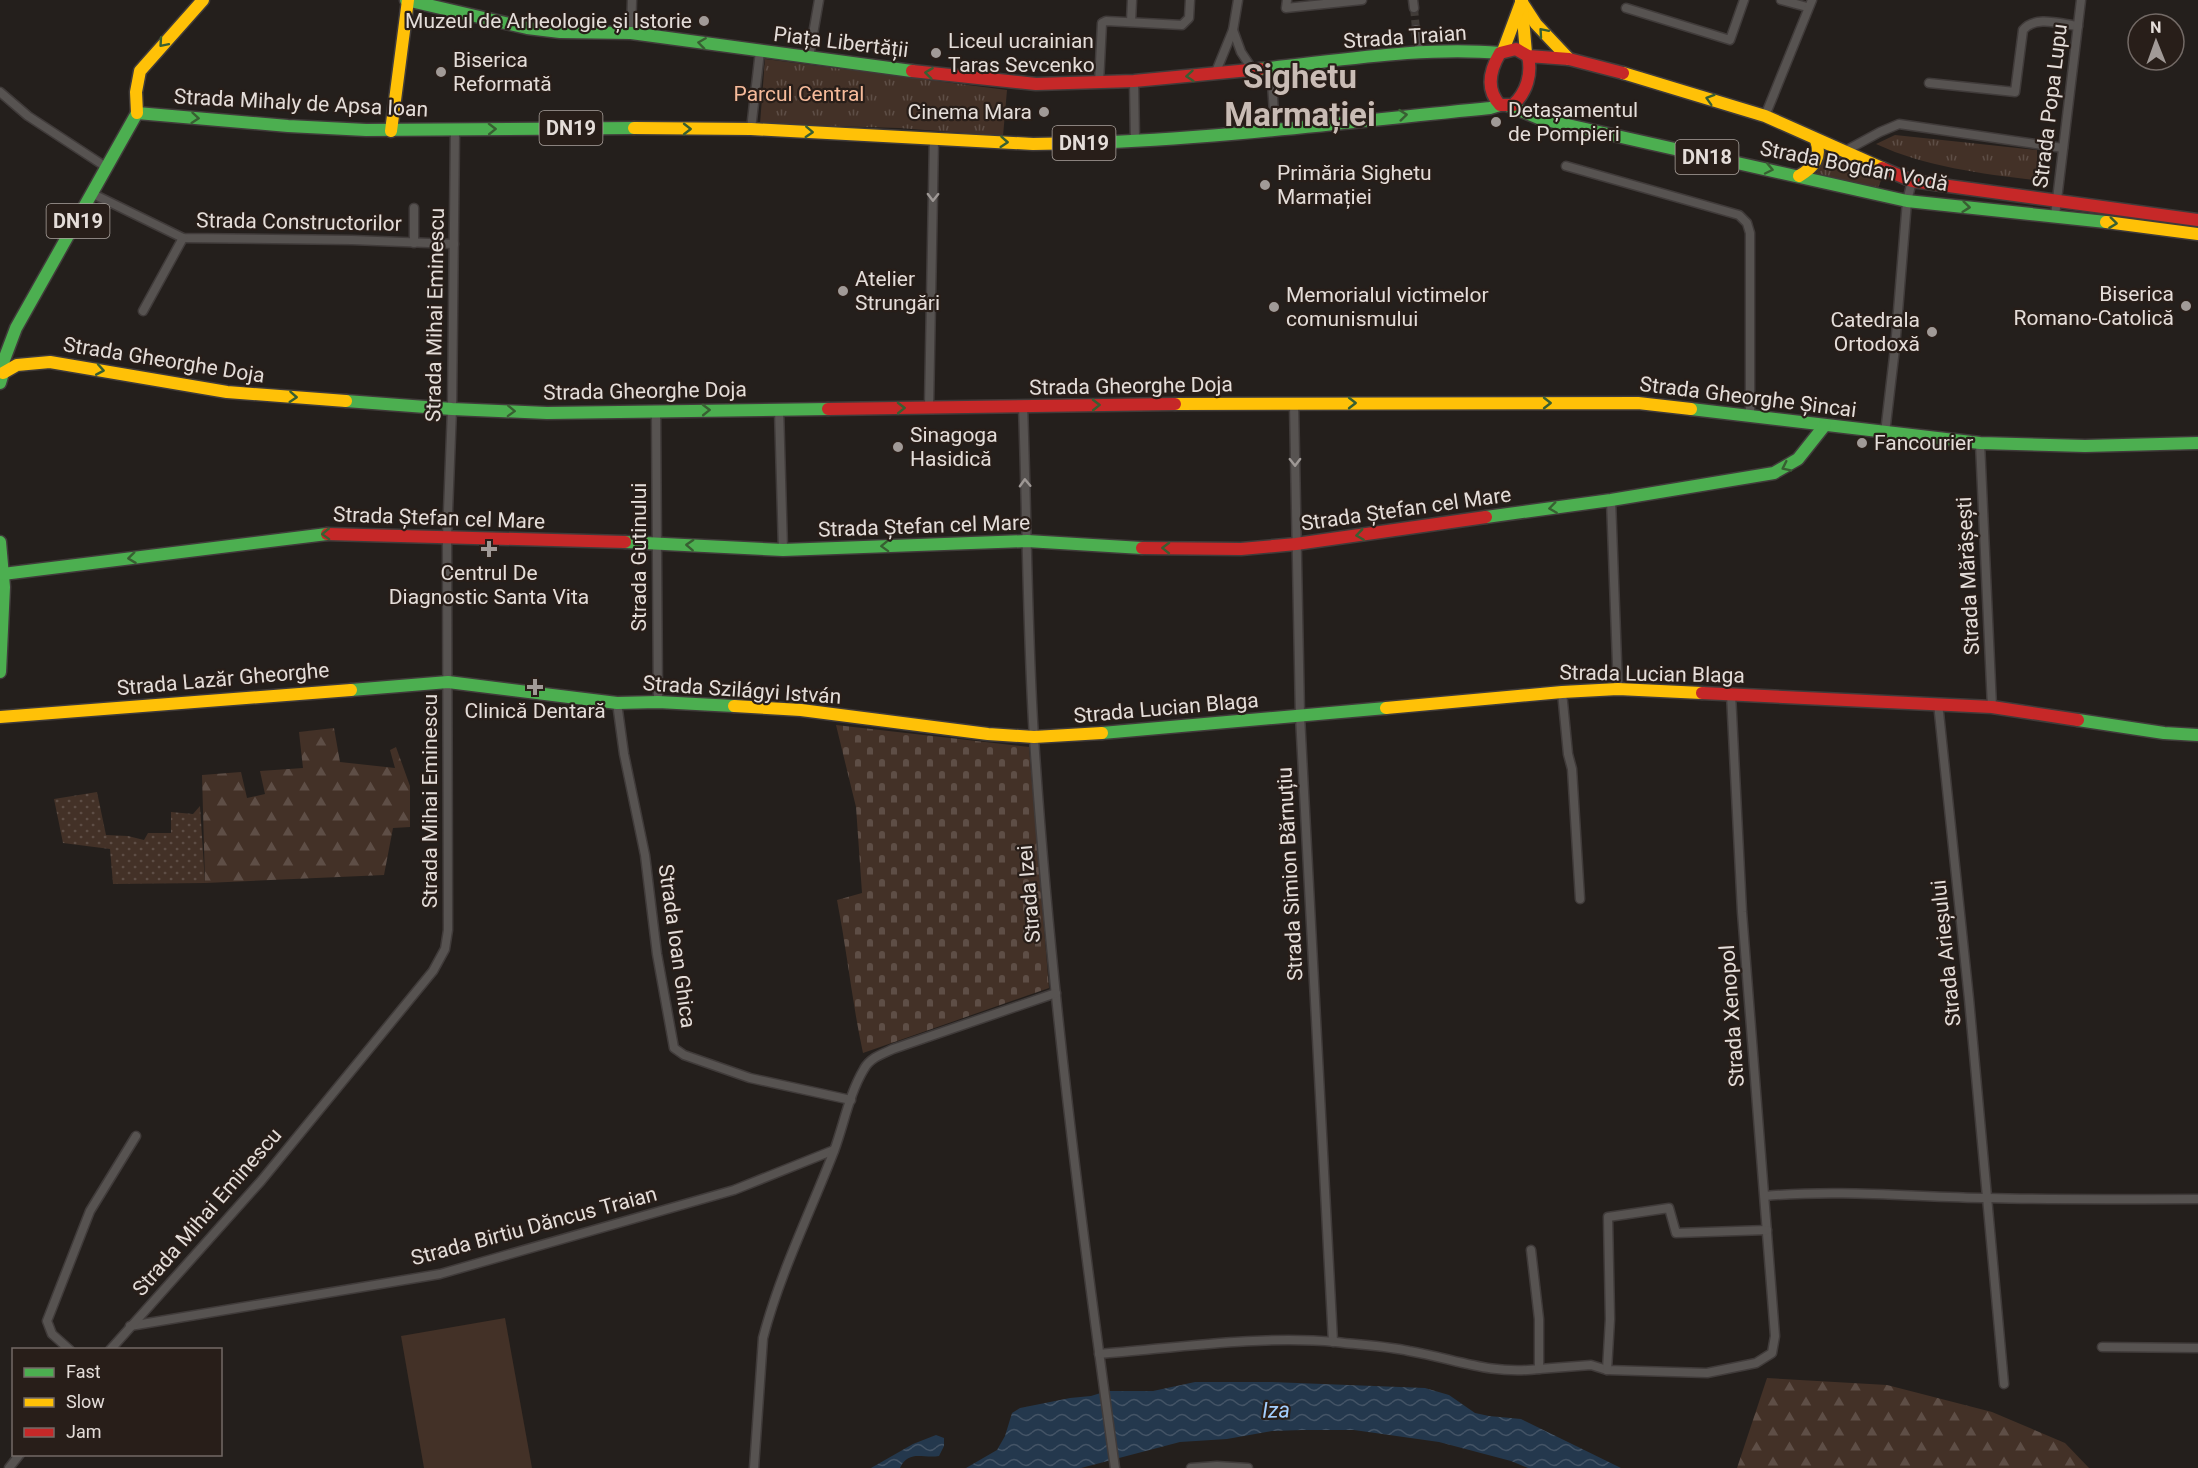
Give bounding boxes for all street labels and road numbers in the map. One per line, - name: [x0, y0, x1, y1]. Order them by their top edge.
- street label: Strada Traian: [1343, 21, 1467, 53]
- street label: Piața Libertății: [772, 22, 910, 63]
- street label: Strada Popa Lupu: [2028, 23, 2072, 189]
- street label: Strada Mihaly de Apsa Ioan: [173, 84, 429, 122]
- road number: DN19: [540, 111, 602, 145]
- road number: DN19: [1052, 126, 1116, 160]
- street label: Strada Bogdan Vodă: [1758, 136, 1950, 196]
- road number: DN18: [1676, 140, 1738, 174]
- road number: DN19: [46, 204, 110, 238]
- street label: Strada Constructorilor: [196, 208, 402, 236]
- street label: Strada Mihai Eminescu: [421, 208, 449, 422]
- street label: Strada Gheorghe Doja: [61, 332, 267, 388]
- street label: Strada Gheorghe Doja: [1029, 372, 1233, 400]
- street label: Strada Gheorghe Șincai: [1638, 372, 1858, 422]
- street label: Strada Gheorghe Doja: [543, 377, 747, 405]
- street label: Strada Ștefan cel Mare: [1299, 482, 1513, 536]
- street label: Strada Gutinului: [627, 483, 651, 631]
- street label: Strada Mărășești: [1952, 496, 1984, 656]
- street label: Strada Ștefan cel Mare: [333, 502, 545, 534]
- street label: Strada Ștefan cel Mare: [818, 510, 1030, 542]
- street label: Strada Lazăr Gheorghe: [116, 658, 330, 700]
- street label: Strada Lucian Blaga: [1559, 660, 1745, 688]
- street label: Strada Szilágyi István: [642, 671, 842, 709]
- street label: Strada Lucian Blaga: [1073, 688, 1259, 728]
- street label: Strada Mihai Eminescu: [418, 694, 442, 908]
- street label: Strada Simion Bărnuțiu: [1272, 766, 1309, 982]
- street label: Strada Izei: [1013, 844, 1045, 944]
- street label: Strada Ioan Ghica: [654, 863, 700, 1029]
- street label: Strada Arieșului: [1926, 879, 1966, 1027]
- street label: Strada Xenopol: [1715, 944, 1749, 1088]
- street label: Strada Mihai Eminescu: [128, 1123, 286, 1301]
- street label: Strada Birtiu Dăncus Traian: [408, 1182, 660, 1270]

